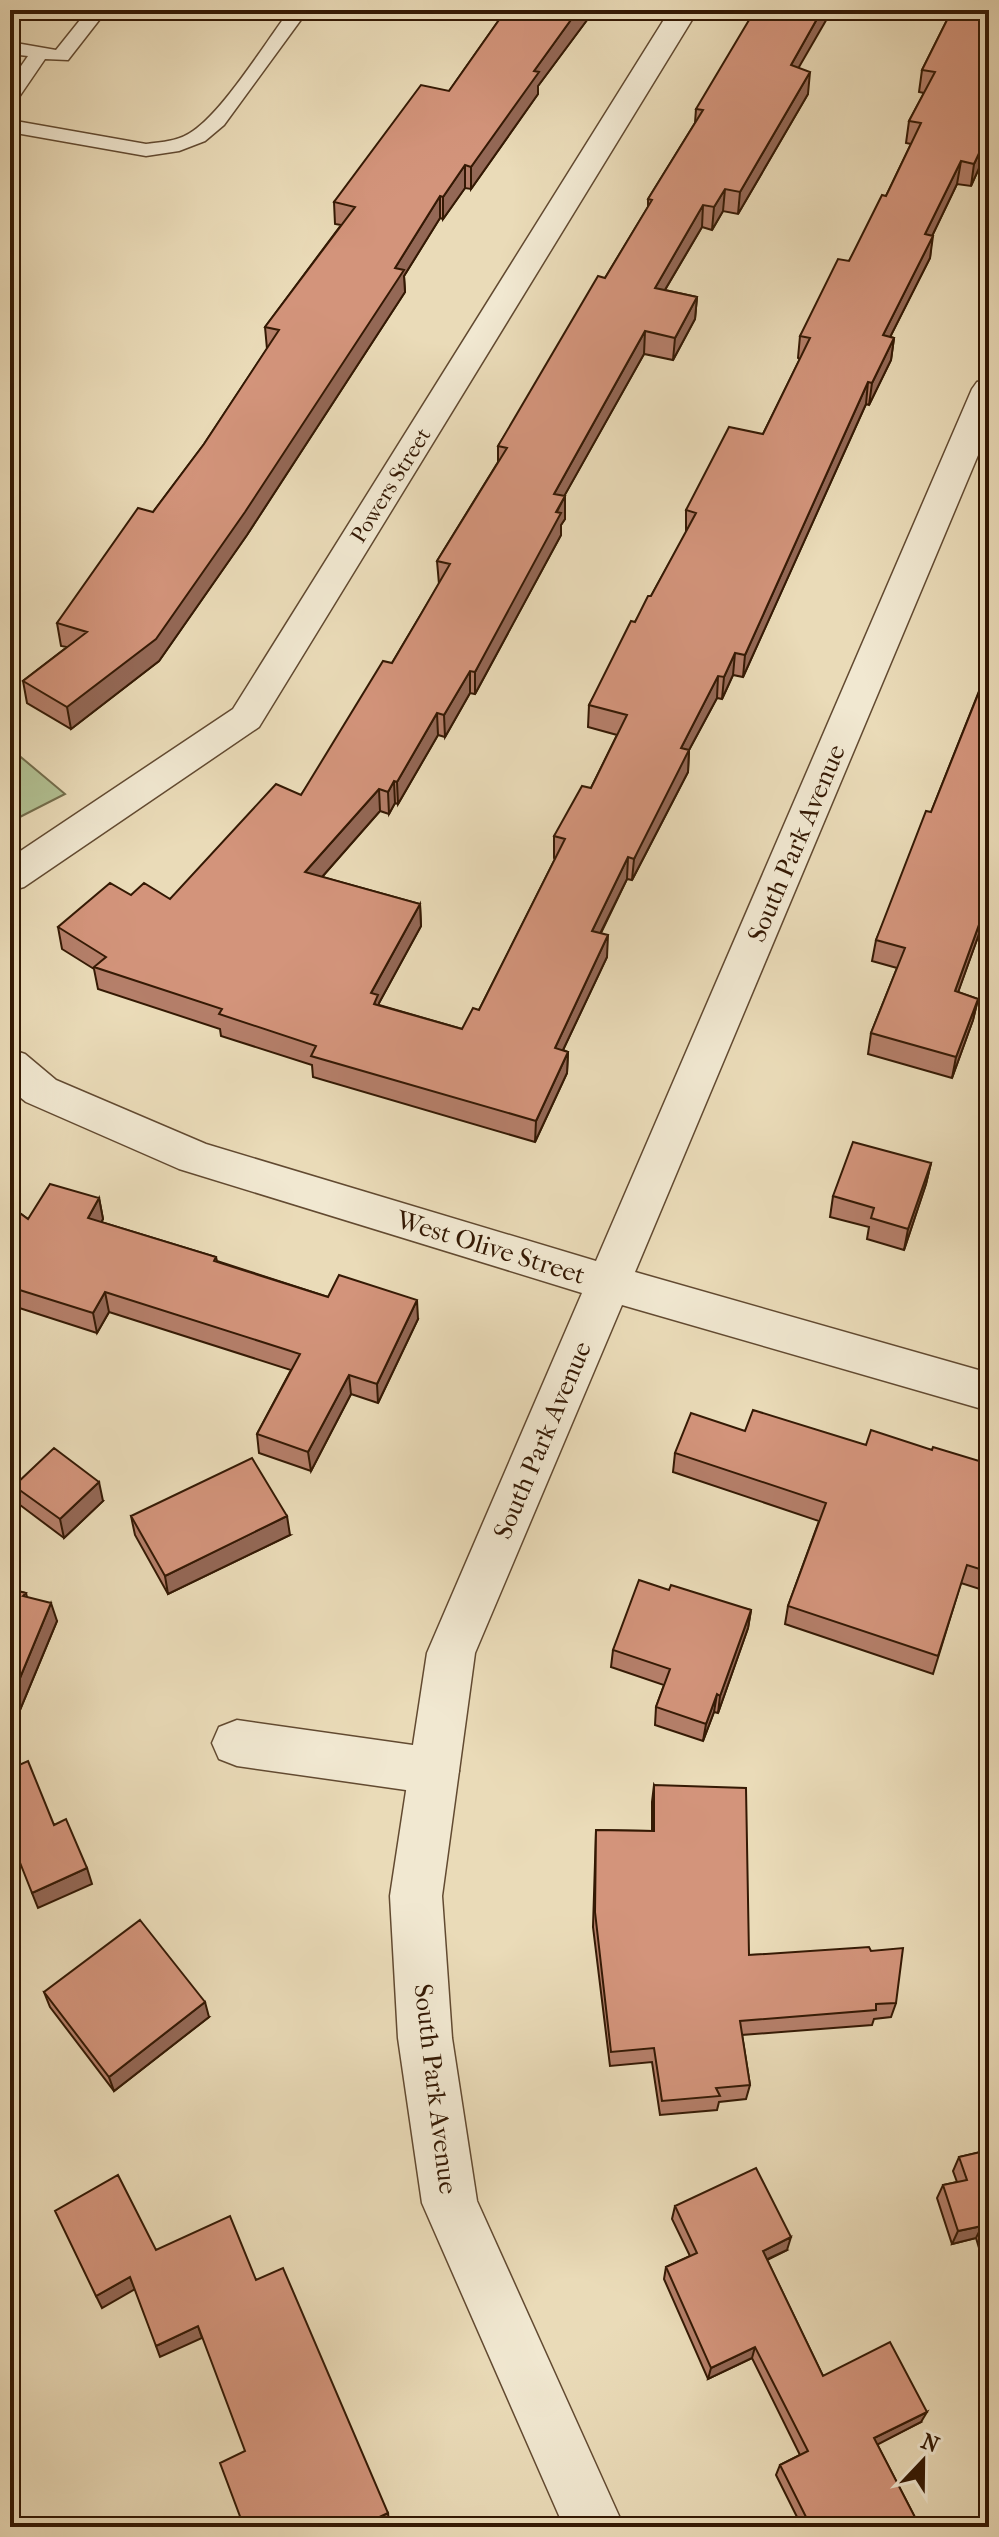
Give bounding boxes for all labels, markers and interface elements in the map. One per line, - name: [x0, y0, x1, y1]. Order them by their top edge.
- street label: Powers Street: [345, 423, 437, 548]
- street label: South Park Avenue: [741, 740, 852, 947]
- street label: West Olive Street: [392, 1204, 590, 1291]
- street label: South Park Avenue: [487, 1337, 598, 1544]
- street label: South Park Avenue: [407, 1982, 464, 2196]
- north arrow: [883, 2421, 963, 2501]
- text: N: [918, 2428, 943, 2459]

